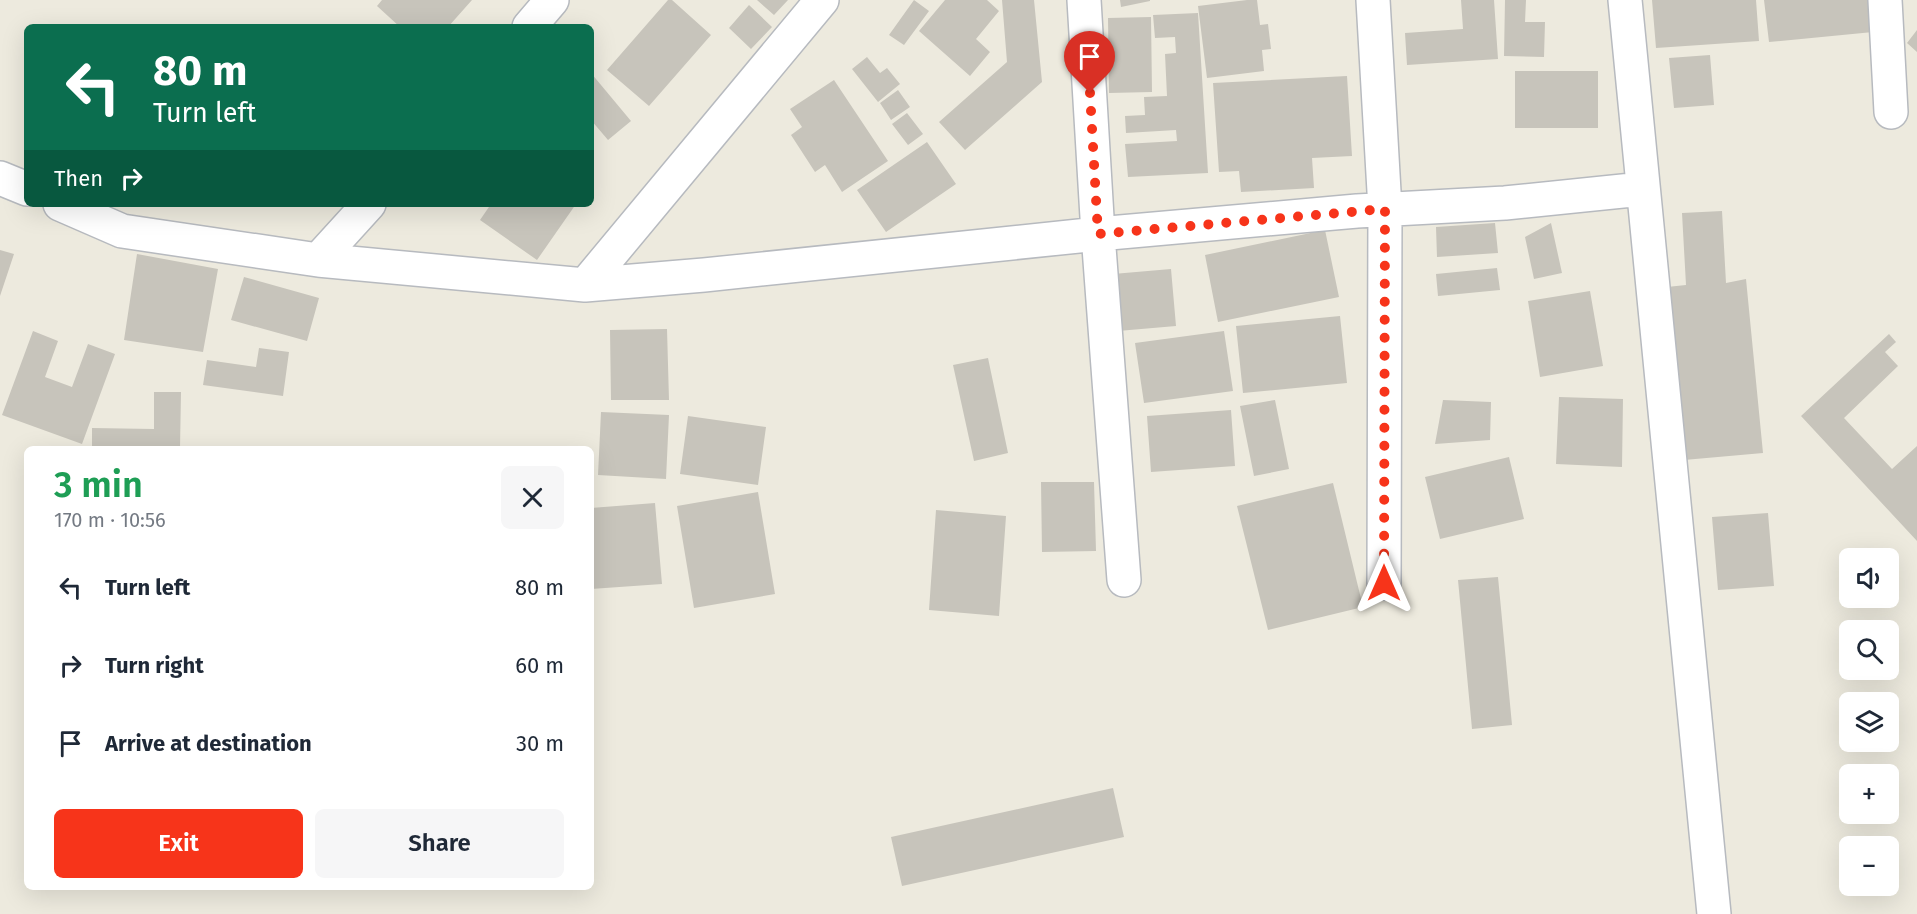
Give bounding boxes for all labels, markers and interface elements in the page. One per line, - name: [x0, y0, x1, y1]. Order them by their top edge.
- pin: [1064, 31, 1115, 93]
- icon: arrive: [1073, 40, 1106, 73]
- text: 80 m: [153, 46, 247, 96]
- icon: left: [54, 48, 132, 126]
- text: Turn left: [153, 97, 256, 129]
- icon: right: [115, 162, 148, 195]
- text: Then: [54, 165, 103, 192]
- text: 3 min: [54, 463, 143, 507]
- button: close: [501, 466, 564, 529]
- text: 170 m · 10:56: [54, 508, 166, 532]
- map controls: [1839, 548, 1899, 896]
- button: sound: [1839, 548, 1899, 608]
- position arrow: [1352, 551, 1416, 615]
- icon: left: [54, 571, 87, 604]
- text: Turn left: [105, 574, 190, 601]
- text: 80 m: [515, 574, 564, 601]
- button: search: [1839, 620, 1899, 680]
- icon: right: [54, 649, 87, 682]
- text: Turn right: [105, 652, 204, 679]
- text: 60 m: [515, 652, 564, 679]
- button: layers: [1839, 692, 1899, 752]
- icon: arrive: [54, 727, 87, 760]
- text: Arrive at destination: [105, 730, 312, 757]
- text: 30 m: [516, 730, 564, 757]
- button: +: [1839, 764, 1899, 824]
- button: Exit: [54, 809, 303, 878]
- button: Share: [315, 809, 564, 878]
- button: −: [1839, 836, 1899, 896]

